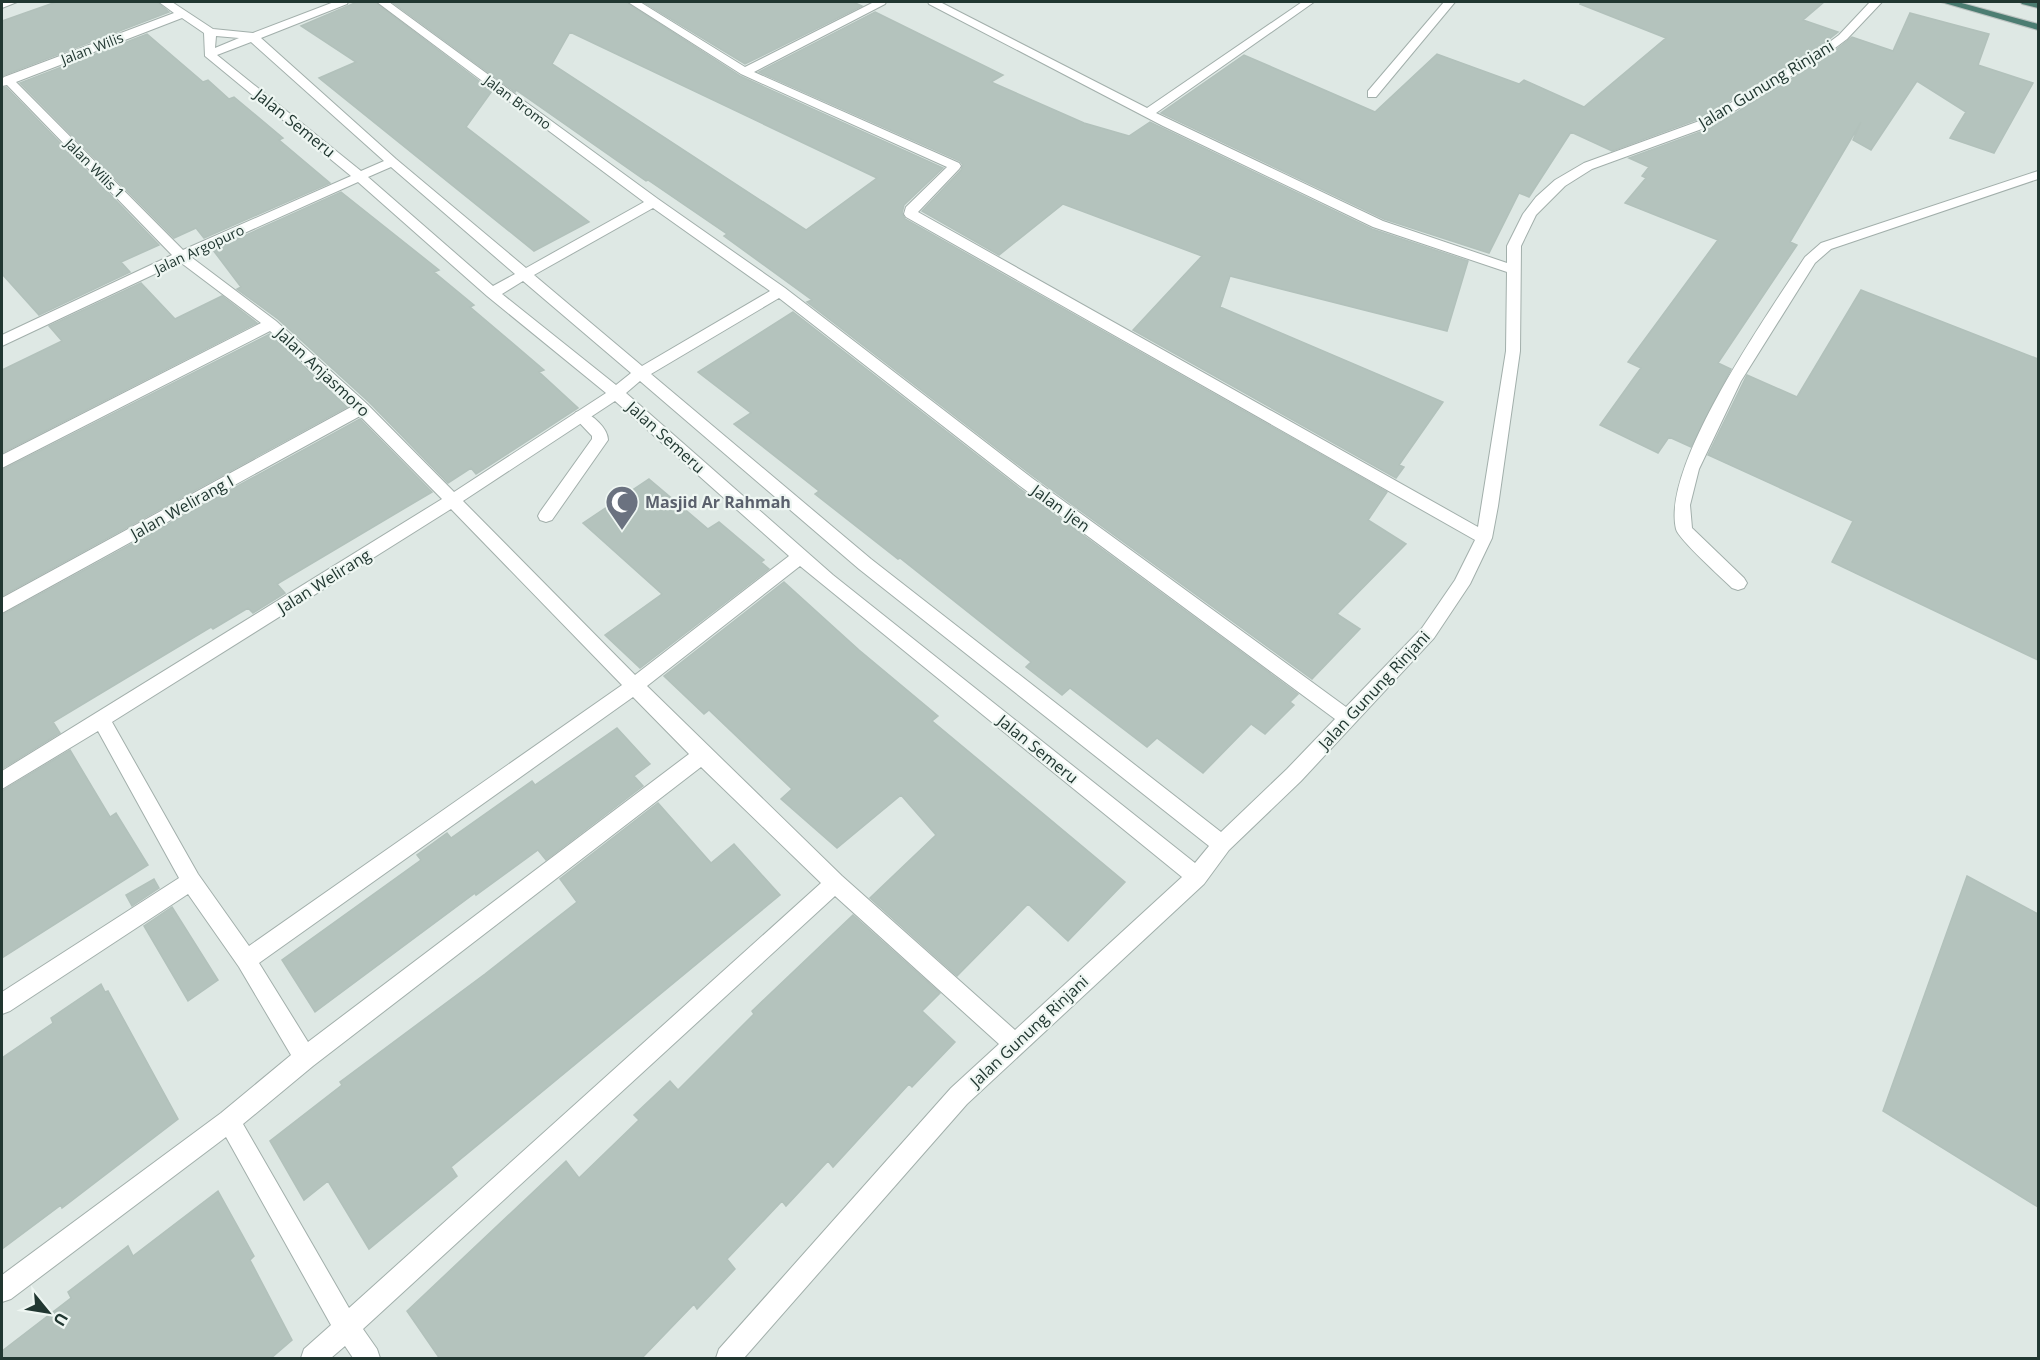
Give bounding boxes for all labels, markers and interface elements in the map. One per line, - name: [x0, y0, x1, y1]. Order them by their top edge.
- street label: Jalan Wilis: [56, 27, 126, 69]
- street label: Jalan Gunung Rinjani: [1692, 35, 1838, 134]
- street label: Jalan Bromo: [479, 69, 556, 134]
- street label: Jalan Semeru: [248, 82, 340, 162]
- street label: Jalan Wilis 1: [60, 133, 129, 202]
- street label: Jalan Argopuro: [149, 220, 247, 279]
- street label: Jalan Anjasmoro: [270, 321, 375, 421]
- street label: Jalan Semeru: [621, 395, 710, 478]
- street label: Jalan Welirang I: [125, 470, 237, 545]
- street label: Jalan Ijen: [1026, 478, 1095, 537]
- mosque icon: Masjid Ar Rahmah: [604, 484, 640, 531]
- place label: Masjid Ar Rahmah: [645, 491, 791, 513]
- street label: Jalan Welirang: [272, 543, 375, 619]
- street label: Jalan Gunung Rinjani: [1312, 626, 1435, 755]
- street label: Jalan Semeru: [991, 708, 1083, 788]
- street label: Jalan Gunung Rinjani: [964, 970, 1093, 1093]
- north arrow: [18, 1282, 78, 1342]
- text: U: [48, 1309, 74, 1330]

